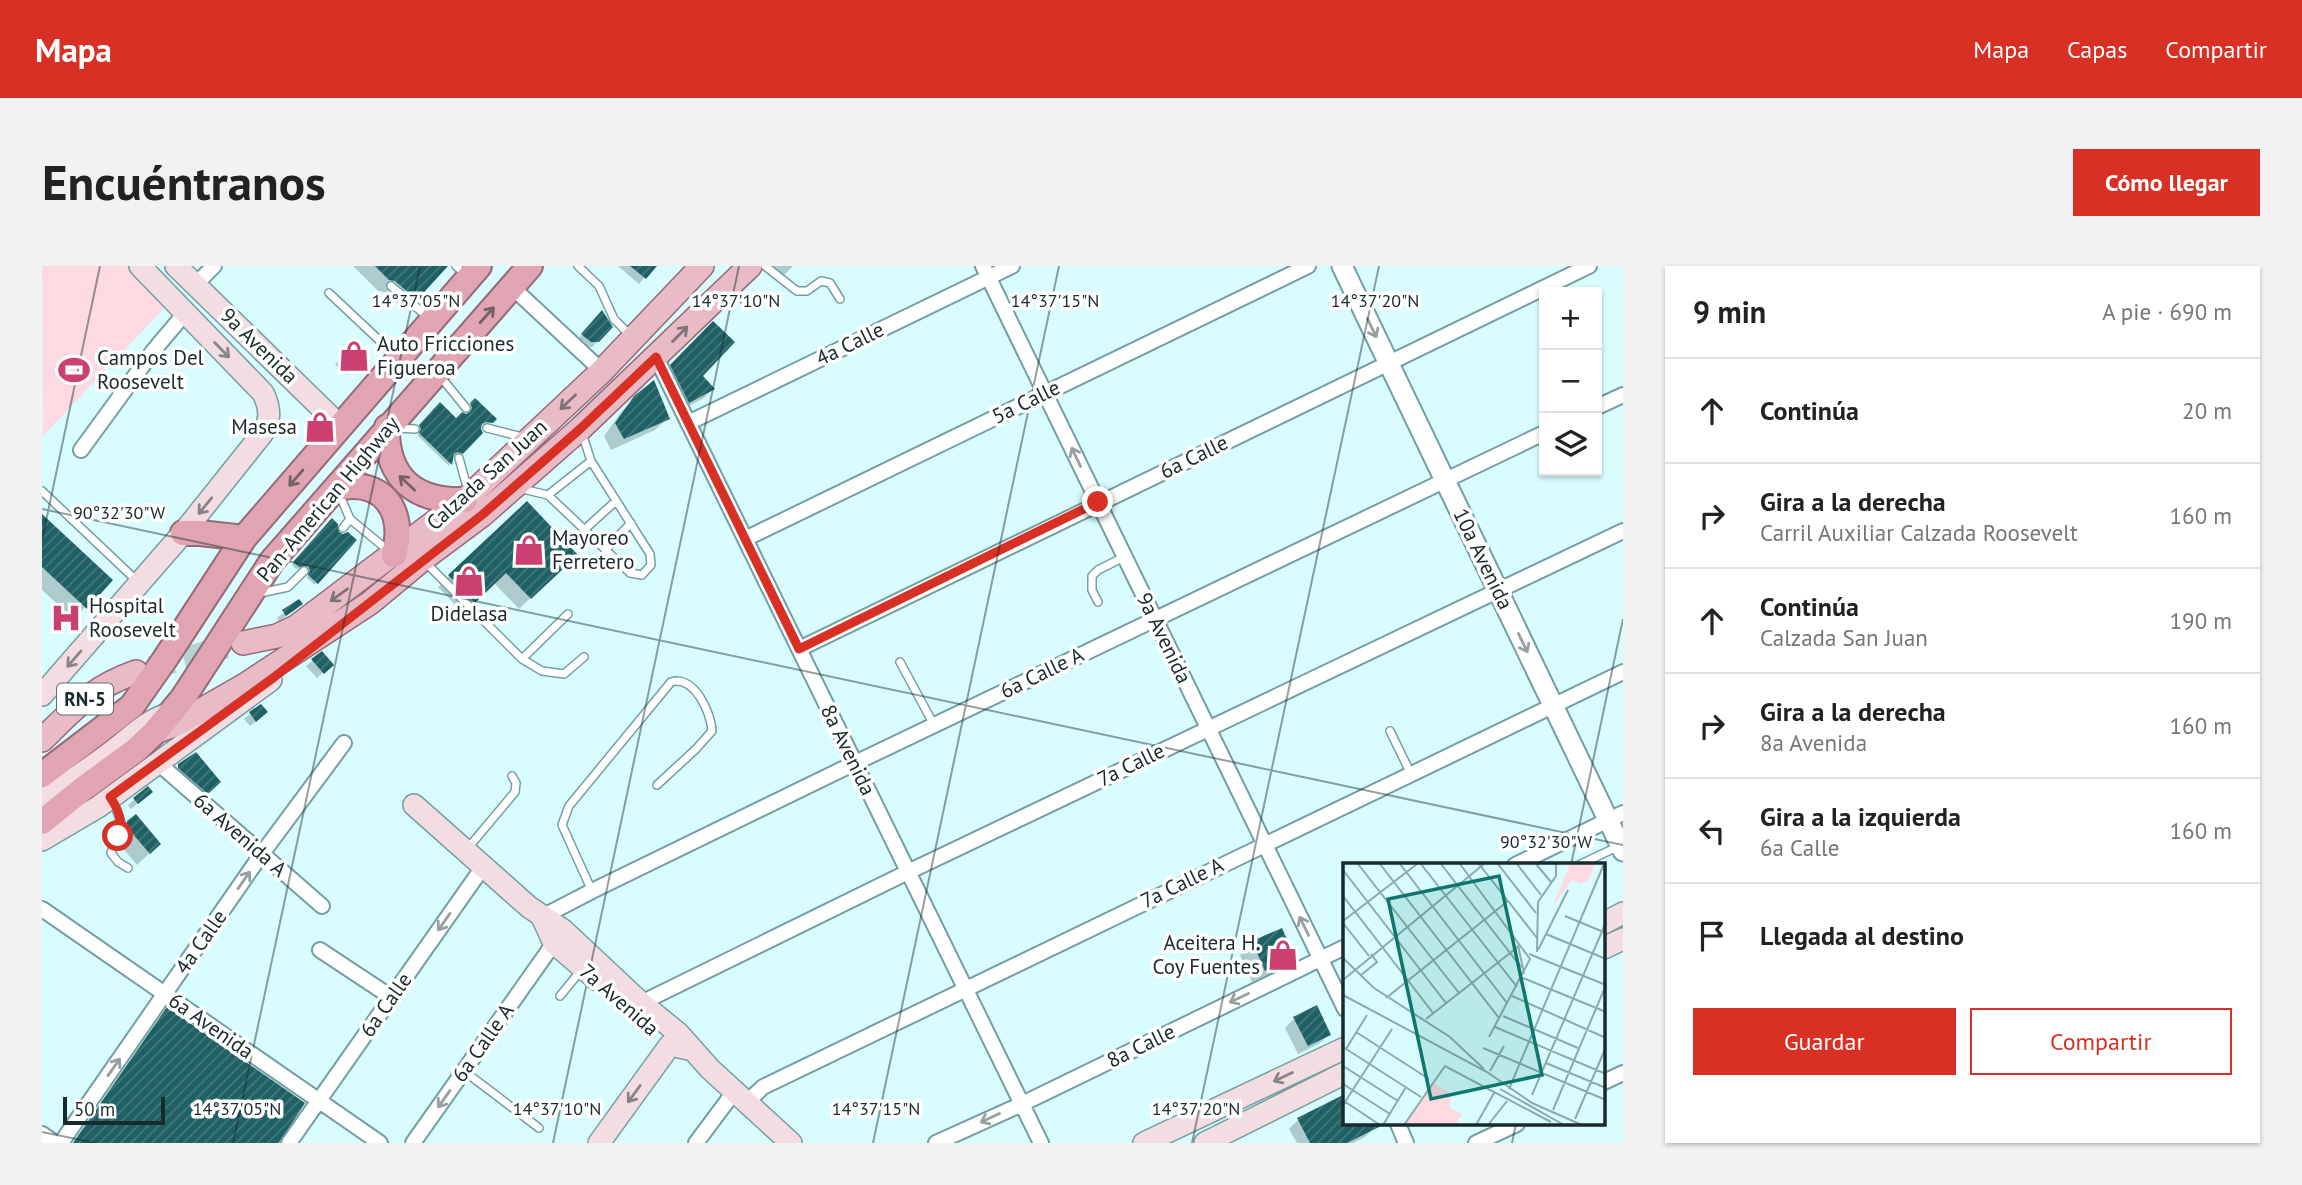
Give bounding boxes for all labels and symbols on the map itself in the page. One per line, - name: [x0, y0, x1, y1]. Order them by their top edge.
- text: 14°37'05"N: [372, 289, 460, 312]
- text: 14°37'10"N: [692, 289, 780, 312]
- text: 14°37'15"N: [1011, 289, 1099, 312]
- text: 14°37'20"N: [1331, 289, 1419, 312]
- street label: 9a Avenida: [215, 302, 304, 389]
- one-way arrow: [479, 306, 495, 324]
- street label: 4a Calle: [811, 316, 888, 372]
- one-way arrow: [1366, 317, 1379, 338]
- one-way arrow: [671, 326, 688, 343]
- place label: Auto Fricciones Figueroa: [377, 330, 514, 381]
- shop icon: Auto Fricciones Figueroa: [337, 339, 371, 373]
- one-way arrow: [214, 341, 231, 358]
- place label: Campos Del Roosevelt: [97, 344, 204, 395]
- sports icon: Campos Del Roosevelt: [57, 353, 91, 387]
- street label: 5a Calle: [987, 374, 1064, 430]
- one-way arrow: [560, 394, 577, 411]
- street label: Pan-American Highway: [250, 410, 405, 587]
- shop icon: Masesa: [303, 410, 337, 444]
- place label: Masesa: [231, 413, 297, 440]
- street label: Calzada San Juan: [421, 413, 553, 536]
- street label: 6a Calle: [1155, 429, 1232, 485]
- one-way arrow: [1069, 447, 1083, 468]
- one-way arrow: [289, 469, 305, 487]
- one-way arrow: [399, 475, 417, 492]
- route end: [1082, 486, 1113, 517]
- one-way arrow: [197, 497, 212, 515]
- text: 90°32'30"W: [73, 501, 165, 524]
- street label: 10a Avenida: [1447, 504, 1520, 614]
- place label: Mayoreo Ferretero: [552, 524, 634, 575]
- shop icon: Mayoreo Ferretero: [512, 533, 546, 567]
- shop icon: Didelasa: [452, 564, 486, 598]
- one-way arrow: [330, 588, 349, 603]
- street label: 9a Avenida: [1131, 588, 1198, 688]
- place label: Hospital Roosevelt: [89, 592, 176, 643]
- place label: Didelasa: [430, 600, 508, 627]
- hospital icon: Hospital Roosevelt: [49, 601, 83, 635]
- one-way arrow: [1517, 632, 1530, 653]
- street label: 6a Calle A: [996, 640, 1089, 704]
- one-way arrow: [66, 649, 82, 667]
- road number: RN-5: [57, 684, 113, 714]
- street label: 8a Avenida: [815, 700, 882, 800]
- street label: 7a Calle: [1093, 737, 1169, 792]
- street label: 6a Avenida A: [188, 787, 293, 883]
- route start: [102, 820, 133, 851]
- text: 90°32'30"W: [1500, 830, 1592, 853]
- street label: 7a Calle A: [1136, 851, 1228, 914]
- inset map: [1343, 863, 1605, 1126]
- one-way arrow: [237, 871, 251, 890]
- street label: 4a Calle: [169, 904, 232, 979]
- one-way arrow: [437, 912, 451, 931]
- one-way arrow: [1297, 916, 1311, 937]
- place label: Aceitera H. Coy Fuentes: [1152, 929, 1260, 980]
- shop icon: Aceitera H. Coy Fuentes: [1266, 938, 1300, 972]
- street label: 7a Avenida: [574, 958, 665, 1042]
- street label: 6a Calle: [354, 967, 417, 1042]
- street label: 6a Avenida: [164, 987, 259, 1065]
- one-way arrow: [1229, 992, 1250, 1005]
- street label: 6a Calle A: [446, 998, 520, 1087]
- street label: 8a Calle: [1102, 1018, 1179, 1074]
- one-way arrow: [107, 1058, 121, 1077]
- one-way arrow: [1273, 1071, 1294, 1085]
- one-way arrow: [627, 1084, 642, 1103]
- one-way arrow: [437, 1089, 451, 1108]
- scale bar: [63, 1094, 164, 1126]
- text: 14°37'05"N: [193, 1097, 281, 1120]
- text: 14°37'10"N: [513, 1097, 601, 1120]
- text: 14°37'15"N: [832, 1097, 920, 1120]
- text: 14°37'20"N: [1152, 1097, 1240, 1120]
- one-way arrow: [980, 1112, 1002, 1125]

